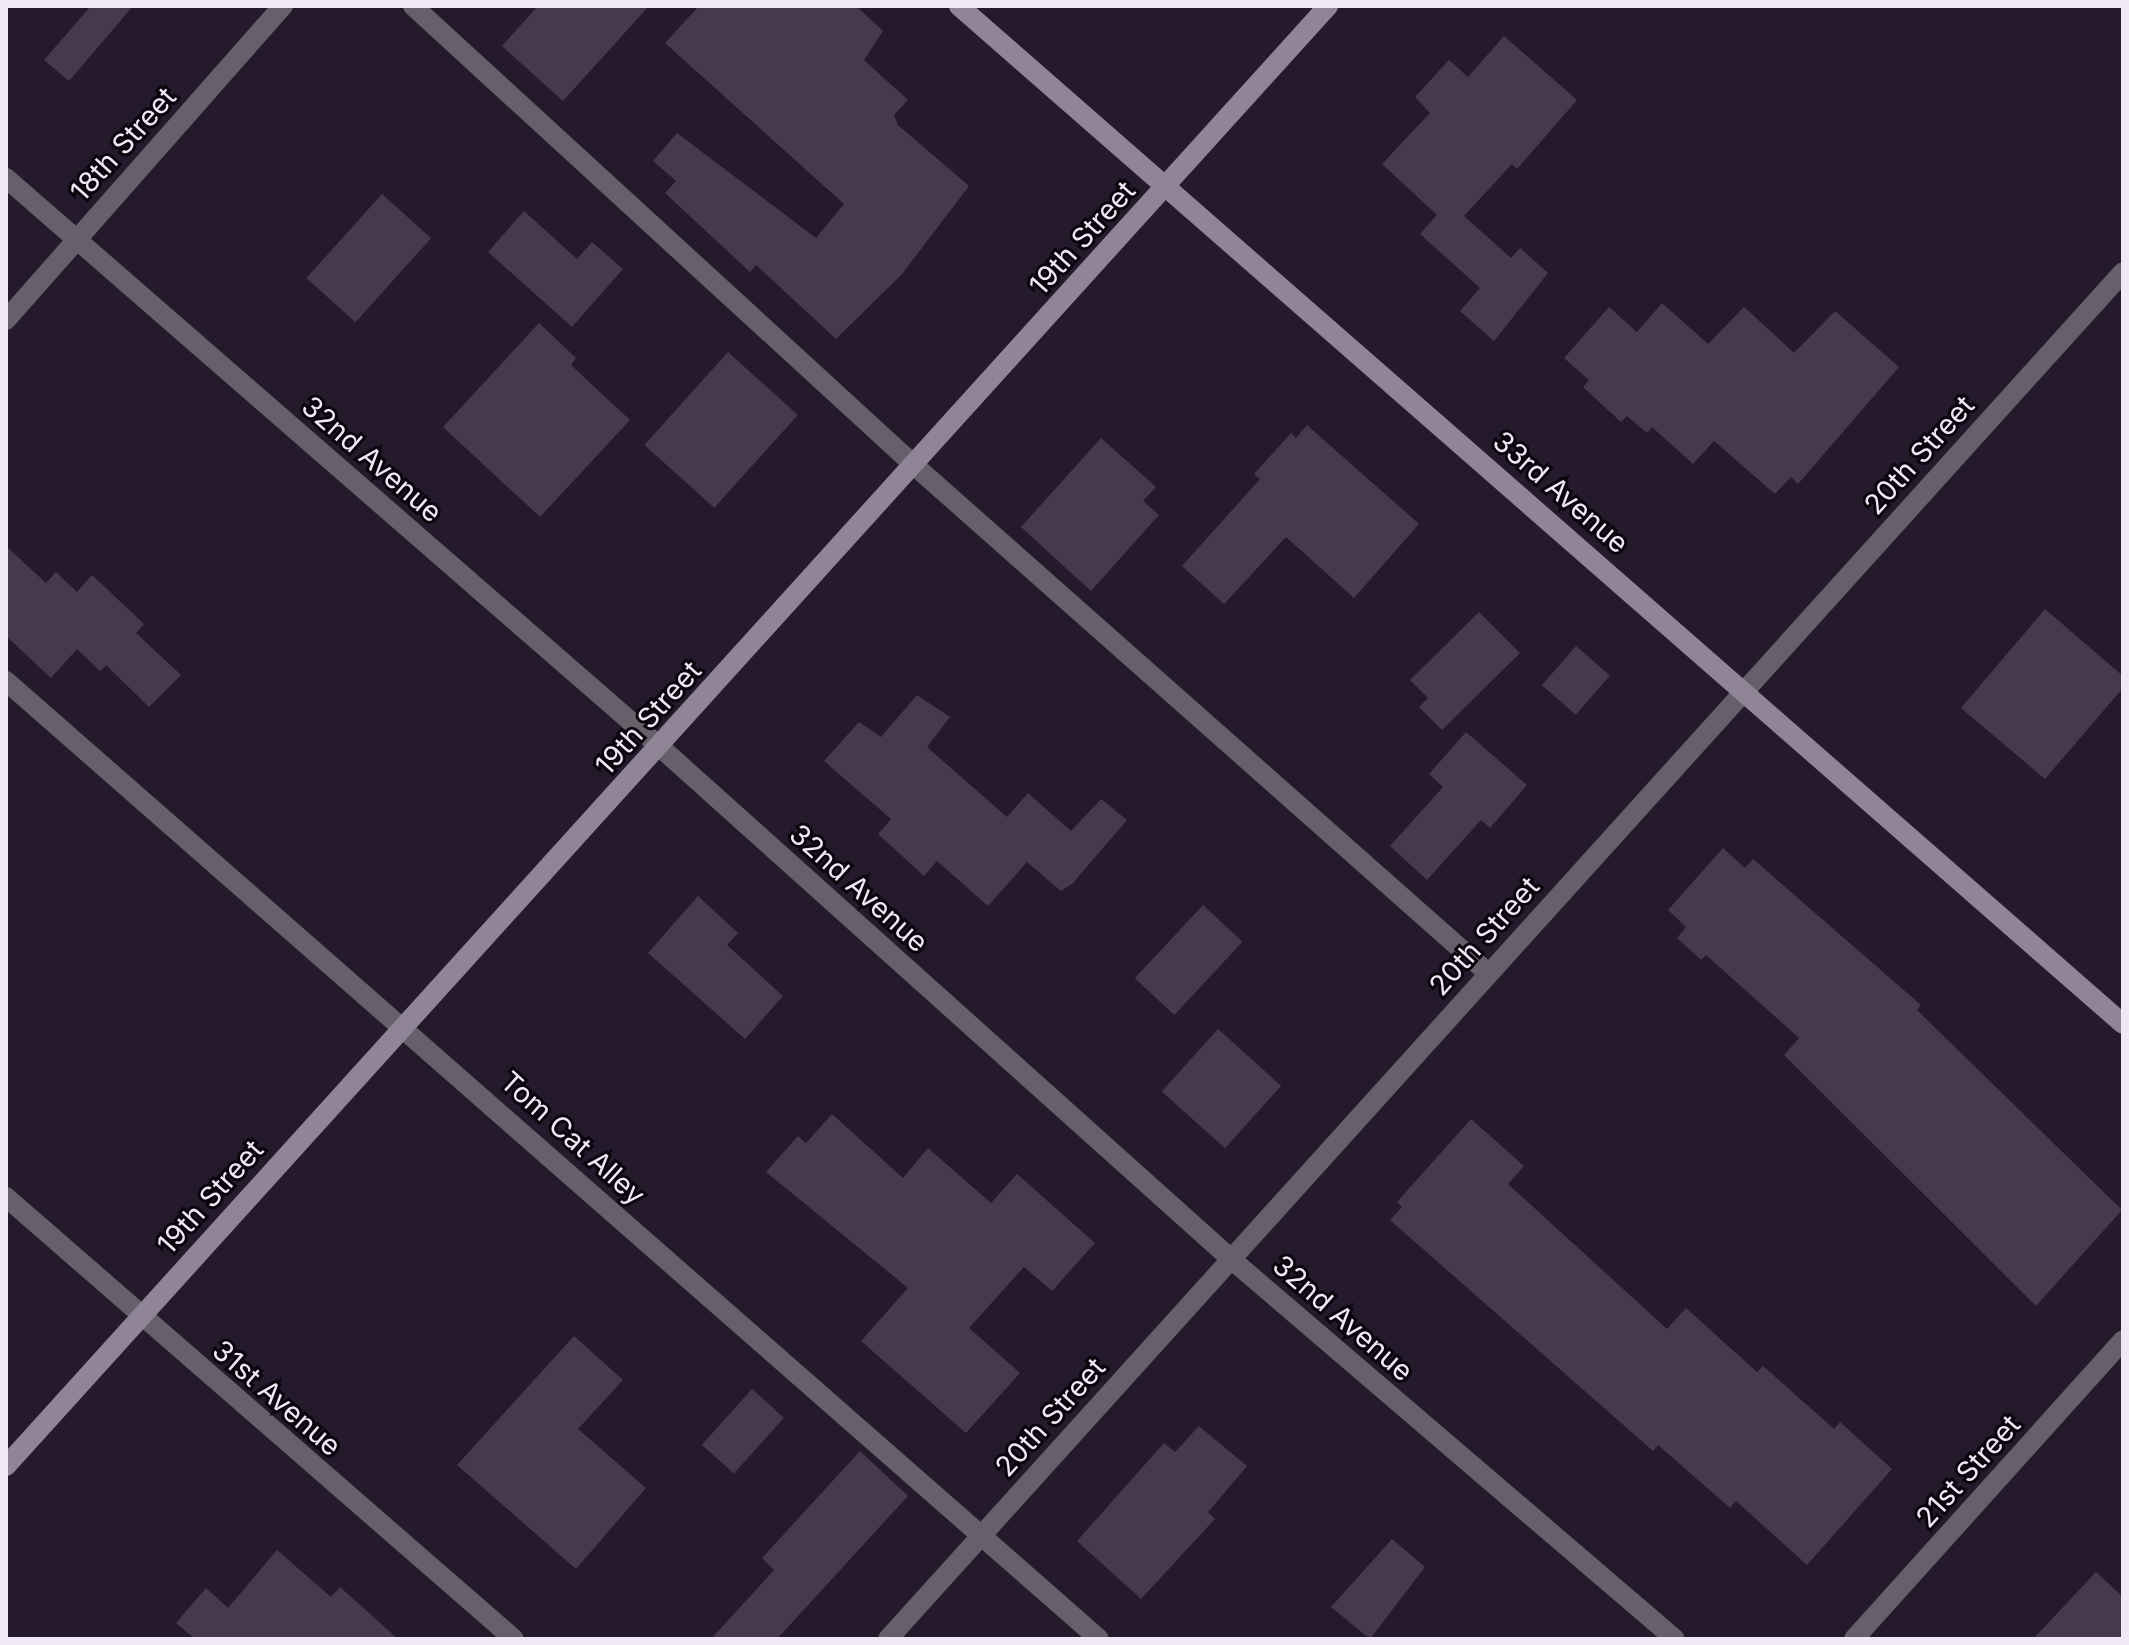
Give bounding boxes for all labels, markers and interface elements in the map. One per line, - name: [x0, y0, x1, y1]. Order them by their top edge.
- street label: 18th Street: [63, 80, 183, 208]
- street label: 19th Street: [1022, 174, 1142, 302]
- street label: 32nd Avenue: [295, 389, 449, 529]
- street label: 20th Street: [1857, 389, 1981, 521]
- street label: 33rd Avenue: [1487, 424, 1635, 560]
- street label: 19th Street: [588, 654, 708, 782]
- street label: 32nd Avenue: [783, 817, 935, 959]
- street label: 20th Street: [1422, 870, 1546, 1002]
- street label: Tom Cat Alley: [494, 1064, 652, 1212]
- street label: 19th Street: [150, 1133, 270, 1261]
- street label: 32nd Avenue: [1266, 1248, 1420, 1388]
- street label: 31st Avenue: [206, 1333, 348, 1463]
- street label: 20th Street: [988, 1351, 1112, 1483]
- street label: 21st Street: [1909, 1408, 2027, 1534]

